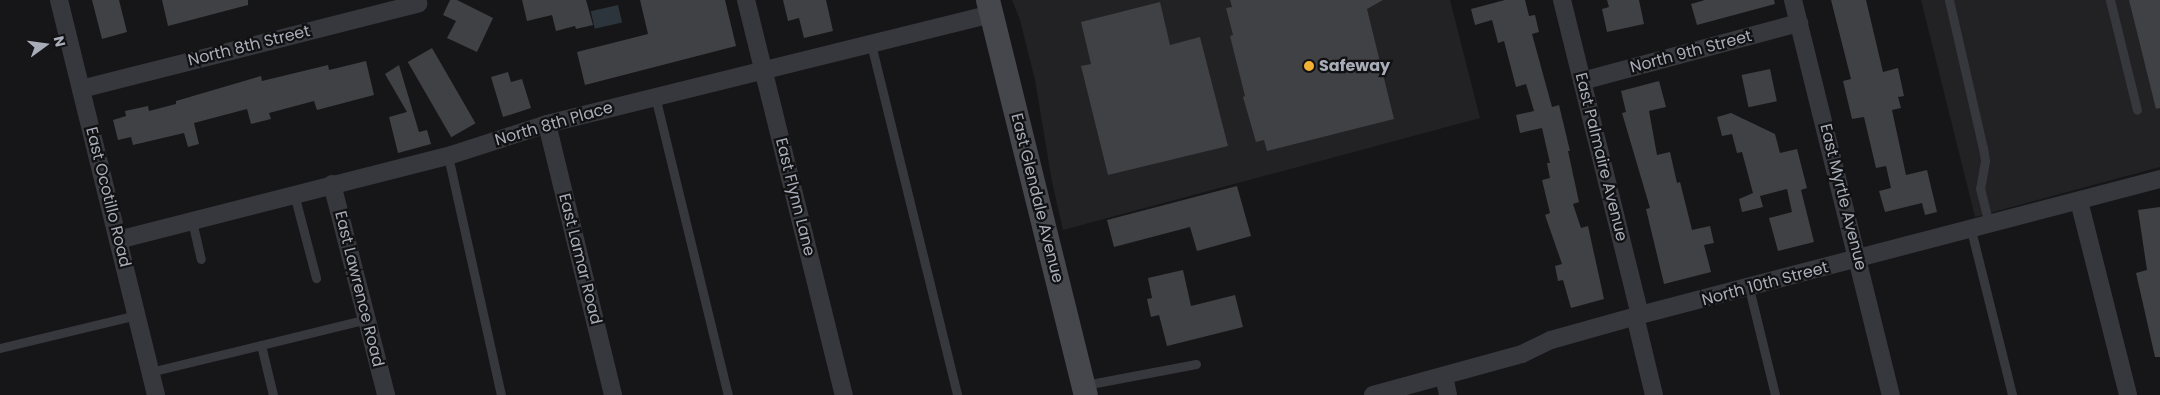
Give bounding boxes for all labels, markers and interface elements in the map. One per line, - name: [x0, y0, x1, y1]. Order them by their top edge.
- north arrow: [20, 20, 70, 70]
- street label: North 8th Street: [186, 22, 312, 70]
- street label: North 9th Street: [1628, 27, 1754, 77]
- text: N: [49, 34, 71, 49]
- place label: Safeway: [1319, 56, 1390, 76]
- marker: Safeway: [1303, 60, 1315, 72]
- street label: East Palmaire Avenue: [1571, 71, 1631, 243]
- street label: North 8th Place: [493, 98, 615, 150]
- street label: East Glendale Avenue: [1007, 111, 1067, 285]
- street label: East Myrtle Avenue: [1816, 122, 1870, 272]
- street label: East Ocotillo Road: [81, 125, 135, 269]
- street label: East Flynn Lane: [771, 136, 819, 258]
- street label: East Lamar Road: [554, 192, 606, 326]
- street label: East Lawrence Road: [330, 209, 388, 369]
- street label: North 10th Street: [1700, 258, 1830, 310]

